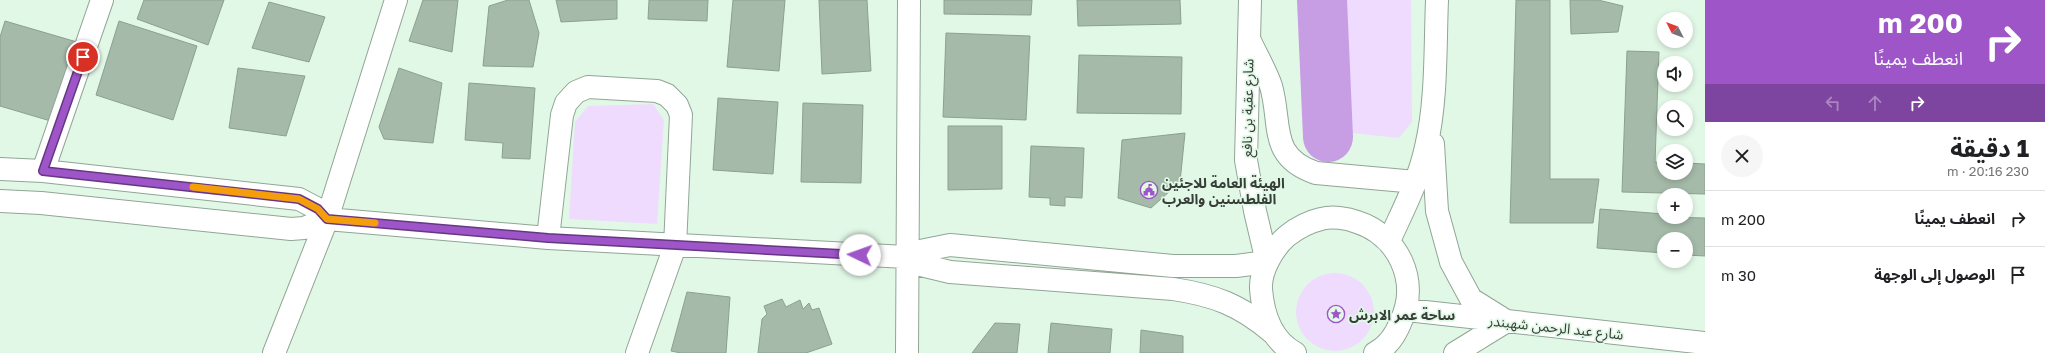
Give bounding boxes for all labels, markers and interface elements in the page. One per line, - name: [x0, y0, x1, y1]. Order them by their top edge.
- text: 200 m: [1878, 6, 1963, 39]
- north arrow: [1657, 12, 1693, 48]
- map controls: [1657, 12, 1693, 268]
- icon: right: [1977, 16, 2029, 68]
- pin: [66, 40, 100, 74]
- icon: arrive: [72, 46, 94, 68]
- text: انعطف يمينًا: [1874, 47, 1963, 69]
- button: sound: [1657, 56, 1693, 92]
- street label: شارع عقبة بن نافع: [1238, 58, 1259, 158]
- icon: left: [1822, 92, 1844, 114]
- icon: ahead: [1864, 92, 1886, 114]
- icon: right: [1906, 92, 1928, 114]
- button: search: [1657, 100, 1693, 136]
- text: 1 دقيقة: [1950, 133, 2029, 162]
- button: close: [1721, 135, 1763, 177]
- button: layers: [1657, 144, 1693, 180]
- text: 230 m · 20:16: [1947, 163, 2029, 179]
- place label: الهيئة العامة للاجئين الفلطسنين والعرب: [1162, 174, 1285, 208]
- public building icon: الهيئة العامة للاجئين الفلطسنين والعرب: [1139, 180, 1159, 200]
- button: +: [1657, 188, 1693, 224]
- icon: right: [2007, 208, 2029, 230]
- text: انعطف يمينًا: [1915, 209, 1995, 227]
- text: 200 m: [1721, 210, 1765, 228]
- button: −: [1657, 232, 1693, 268]
- position arrow: [839, 234, 881, 276]
- icon: arrive: [2007, 264, 2029, 286]
- text: الوصول إلى الوجهة: [1874, 265, 1995, 283]
- text: 30 m: [1721, 266, 1756, 284]
- place icon: ساحة عمر الابرش: [1326, 304, 1346, 324]
- place label: ساحة عمر الابرش: [1349, 306, 1455, 324]
- street label: شارع عبد الرحمن شهبندر: [1486, 311, 1624, 346]

